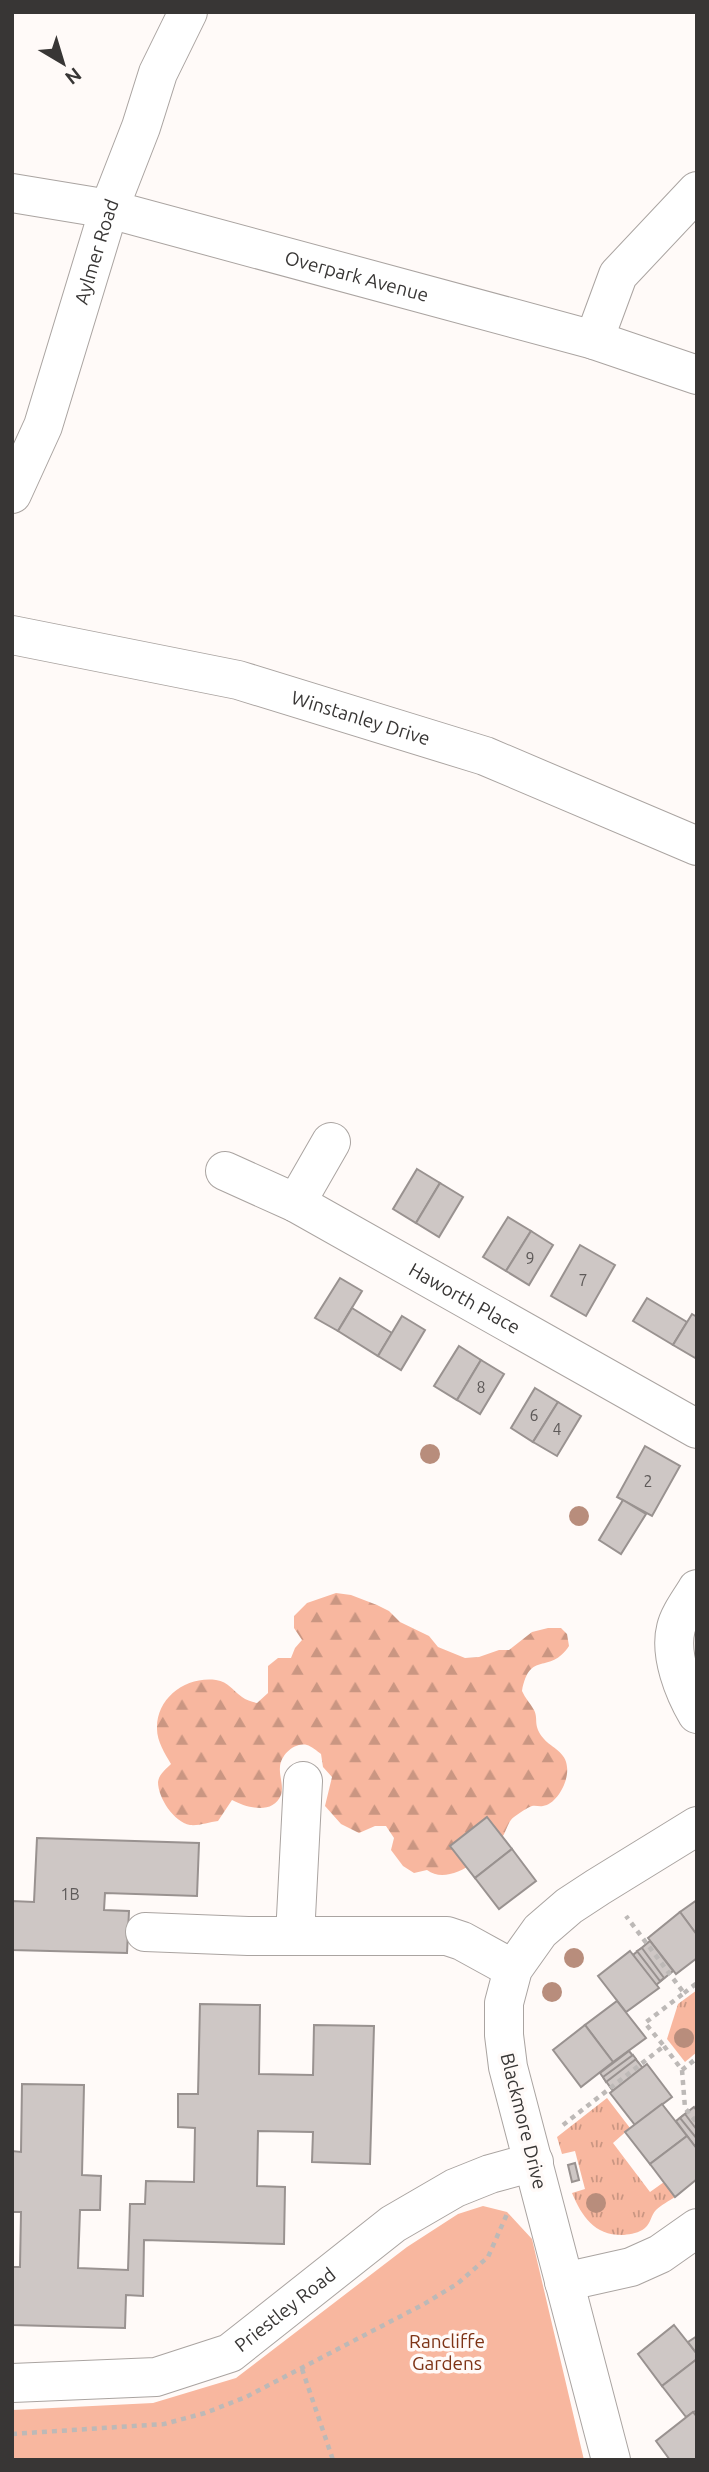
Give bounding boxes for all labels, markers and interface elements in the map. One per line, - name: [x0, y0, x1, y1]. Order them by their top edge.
- north arrow: [28, 28, 98, 98]
- text: N: [61, 63, 86, 89]
- street label: Aylmer Road: [70, 196, 123, 307]
- street label: Overpark Avenue: [283, 246, 431, 306]
- street label: Winstanley Drive: [289, 686, 433, 749]
- house number: 9: [525, 1249, 535, 1267]
- street label: Haworth Place: [405, 1258, 524, 1338]
- house number: 7: [578, 1271, 588, 1289]
- house number: 8: [476, 1378, 486, 1396]
- house number: 6: [529, 1406, 539, 1424]
- house number: 4: [552, 1420, 562, 1438]
- house number: 2: [643, 1472, 653, 1490]
- house number: 1B: [60, 1885, 80, 1903]
- street label: Blackmore Drive: [496, 2051, 552, 2191]
- street label: Priestley Road: [230, 2263, 340, 2356]
- park label: Rancliffe Gardens: [409, 2330, 485, 2374]

